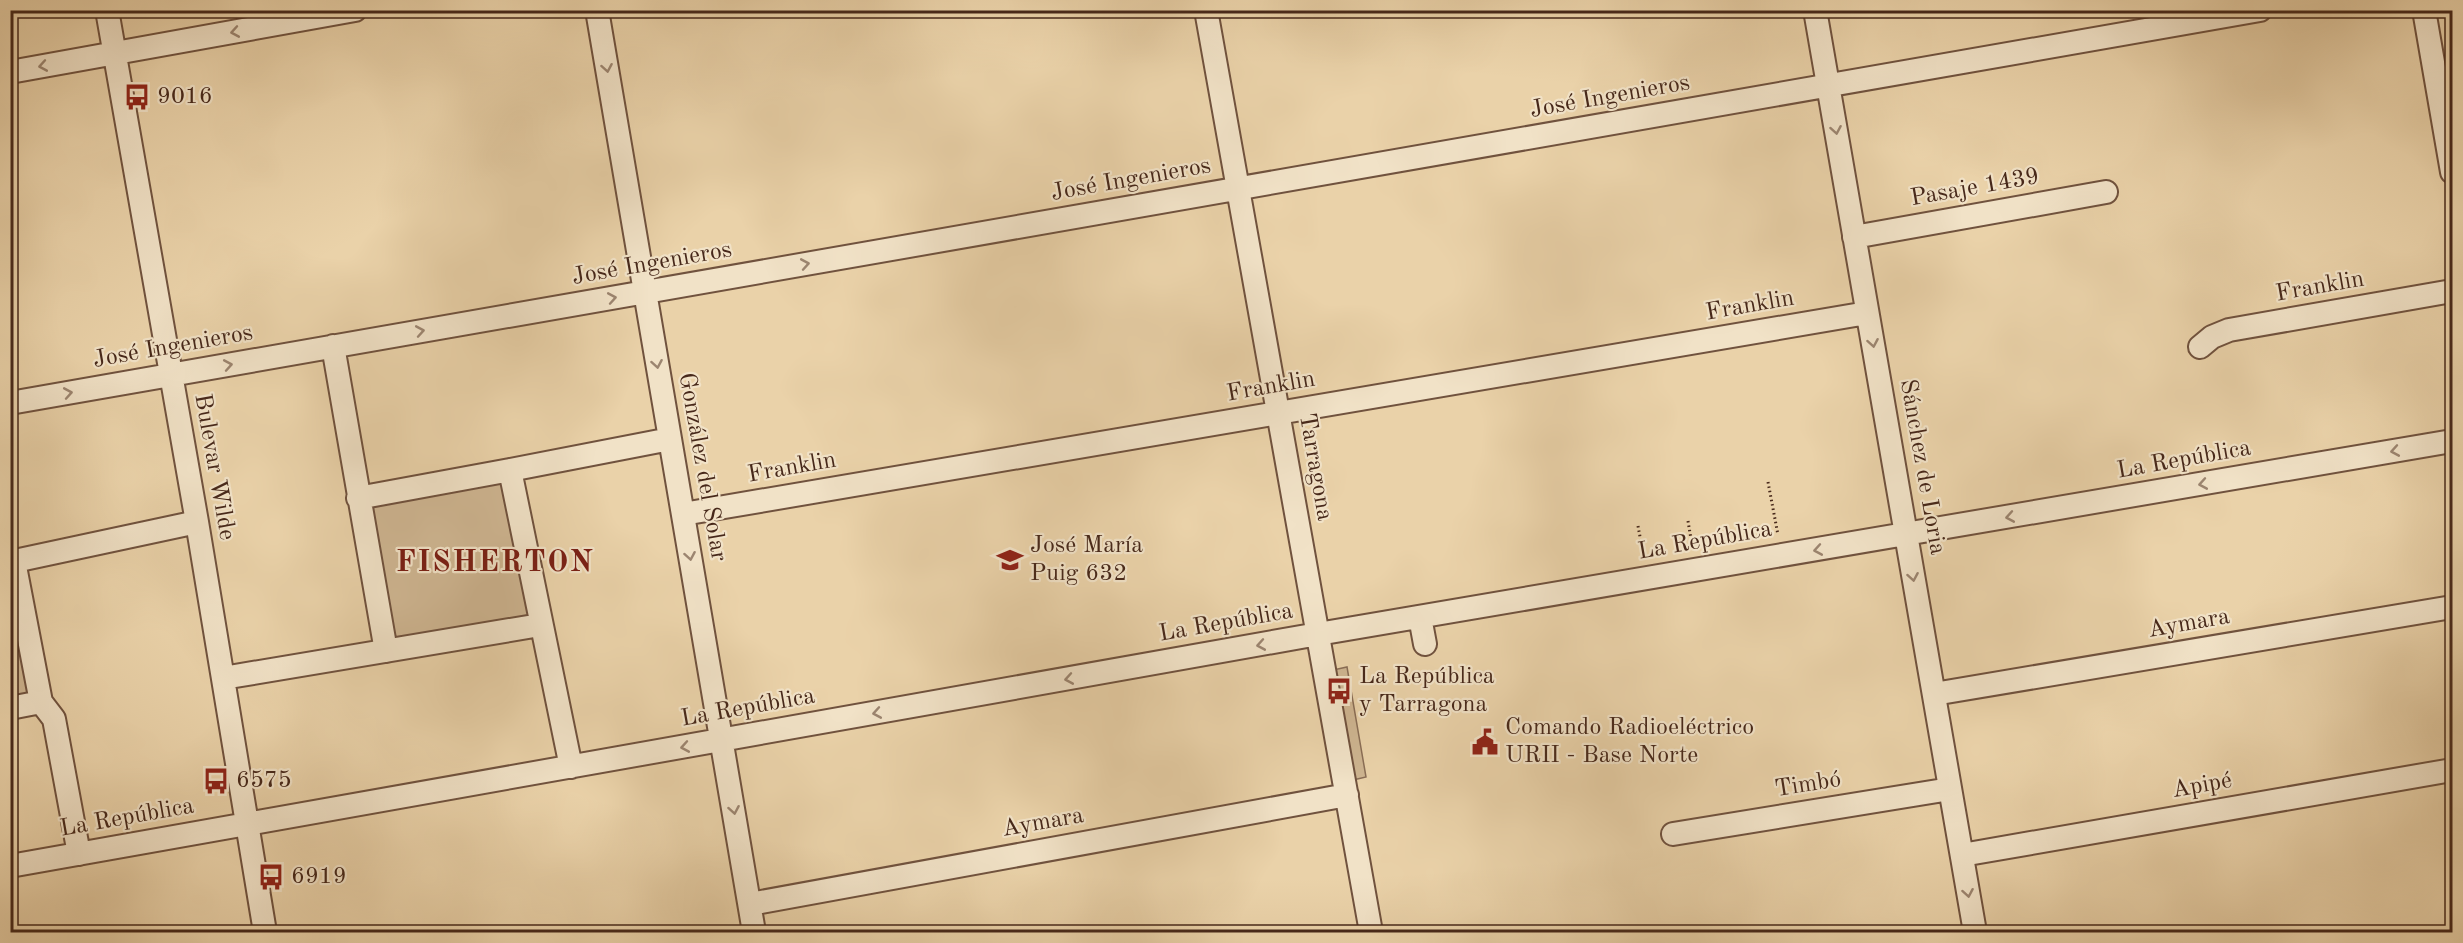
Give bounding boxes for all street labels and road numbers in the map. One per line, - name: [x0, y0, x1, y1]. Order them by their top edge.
- street label: José Ingenieros: [1528, 71, 1692, 123]
- street label: José Ingenieros: [1049, 154, 1213, 206]
- street label: Pasaje 1439: [1909, 165, 2041, 211]
- street label: José Ingenieros: [570, 238, 734, 290]
- street label: Franklin: [2274, 267, 2366, 307]
- street label: Franklin: [1704, 286, 1796, 326]
- street label: José Ingenieros: [91, 321, 255, 373]
- street label: Franklin: [1225, 367, 1317, 407]
- street label: González del Solar: [674, 371, 730, 563]
- street label: Sánchez de Loria: [1895, 377, 1949, 557]
- street label: Bulevar Wilde: [189, 392, 239, 542]
- street label: Tarragona: [1294, 411, 1336, 523]
- street label: La República: [2115, 436, 2253, 484]
- street label: Franklin: [746, 448, 838, 488]
- street label: La República: [1636, 517, 1774, 565]
- street label: La República: [1157, 599, 1295, 647]
- street label: Aymara: [2146, 605, 2232, 643]
- street label: La República: [679, 684, 817, 732]
- street label: Timbó: [1773, 768, 1843, 802]
- street label: Apipé: [2170, 769, 2234, 803]
- street label: La República: [58, 794, 196, 842]
- street label: Aymara: [1000, 804, 1086, 842]

